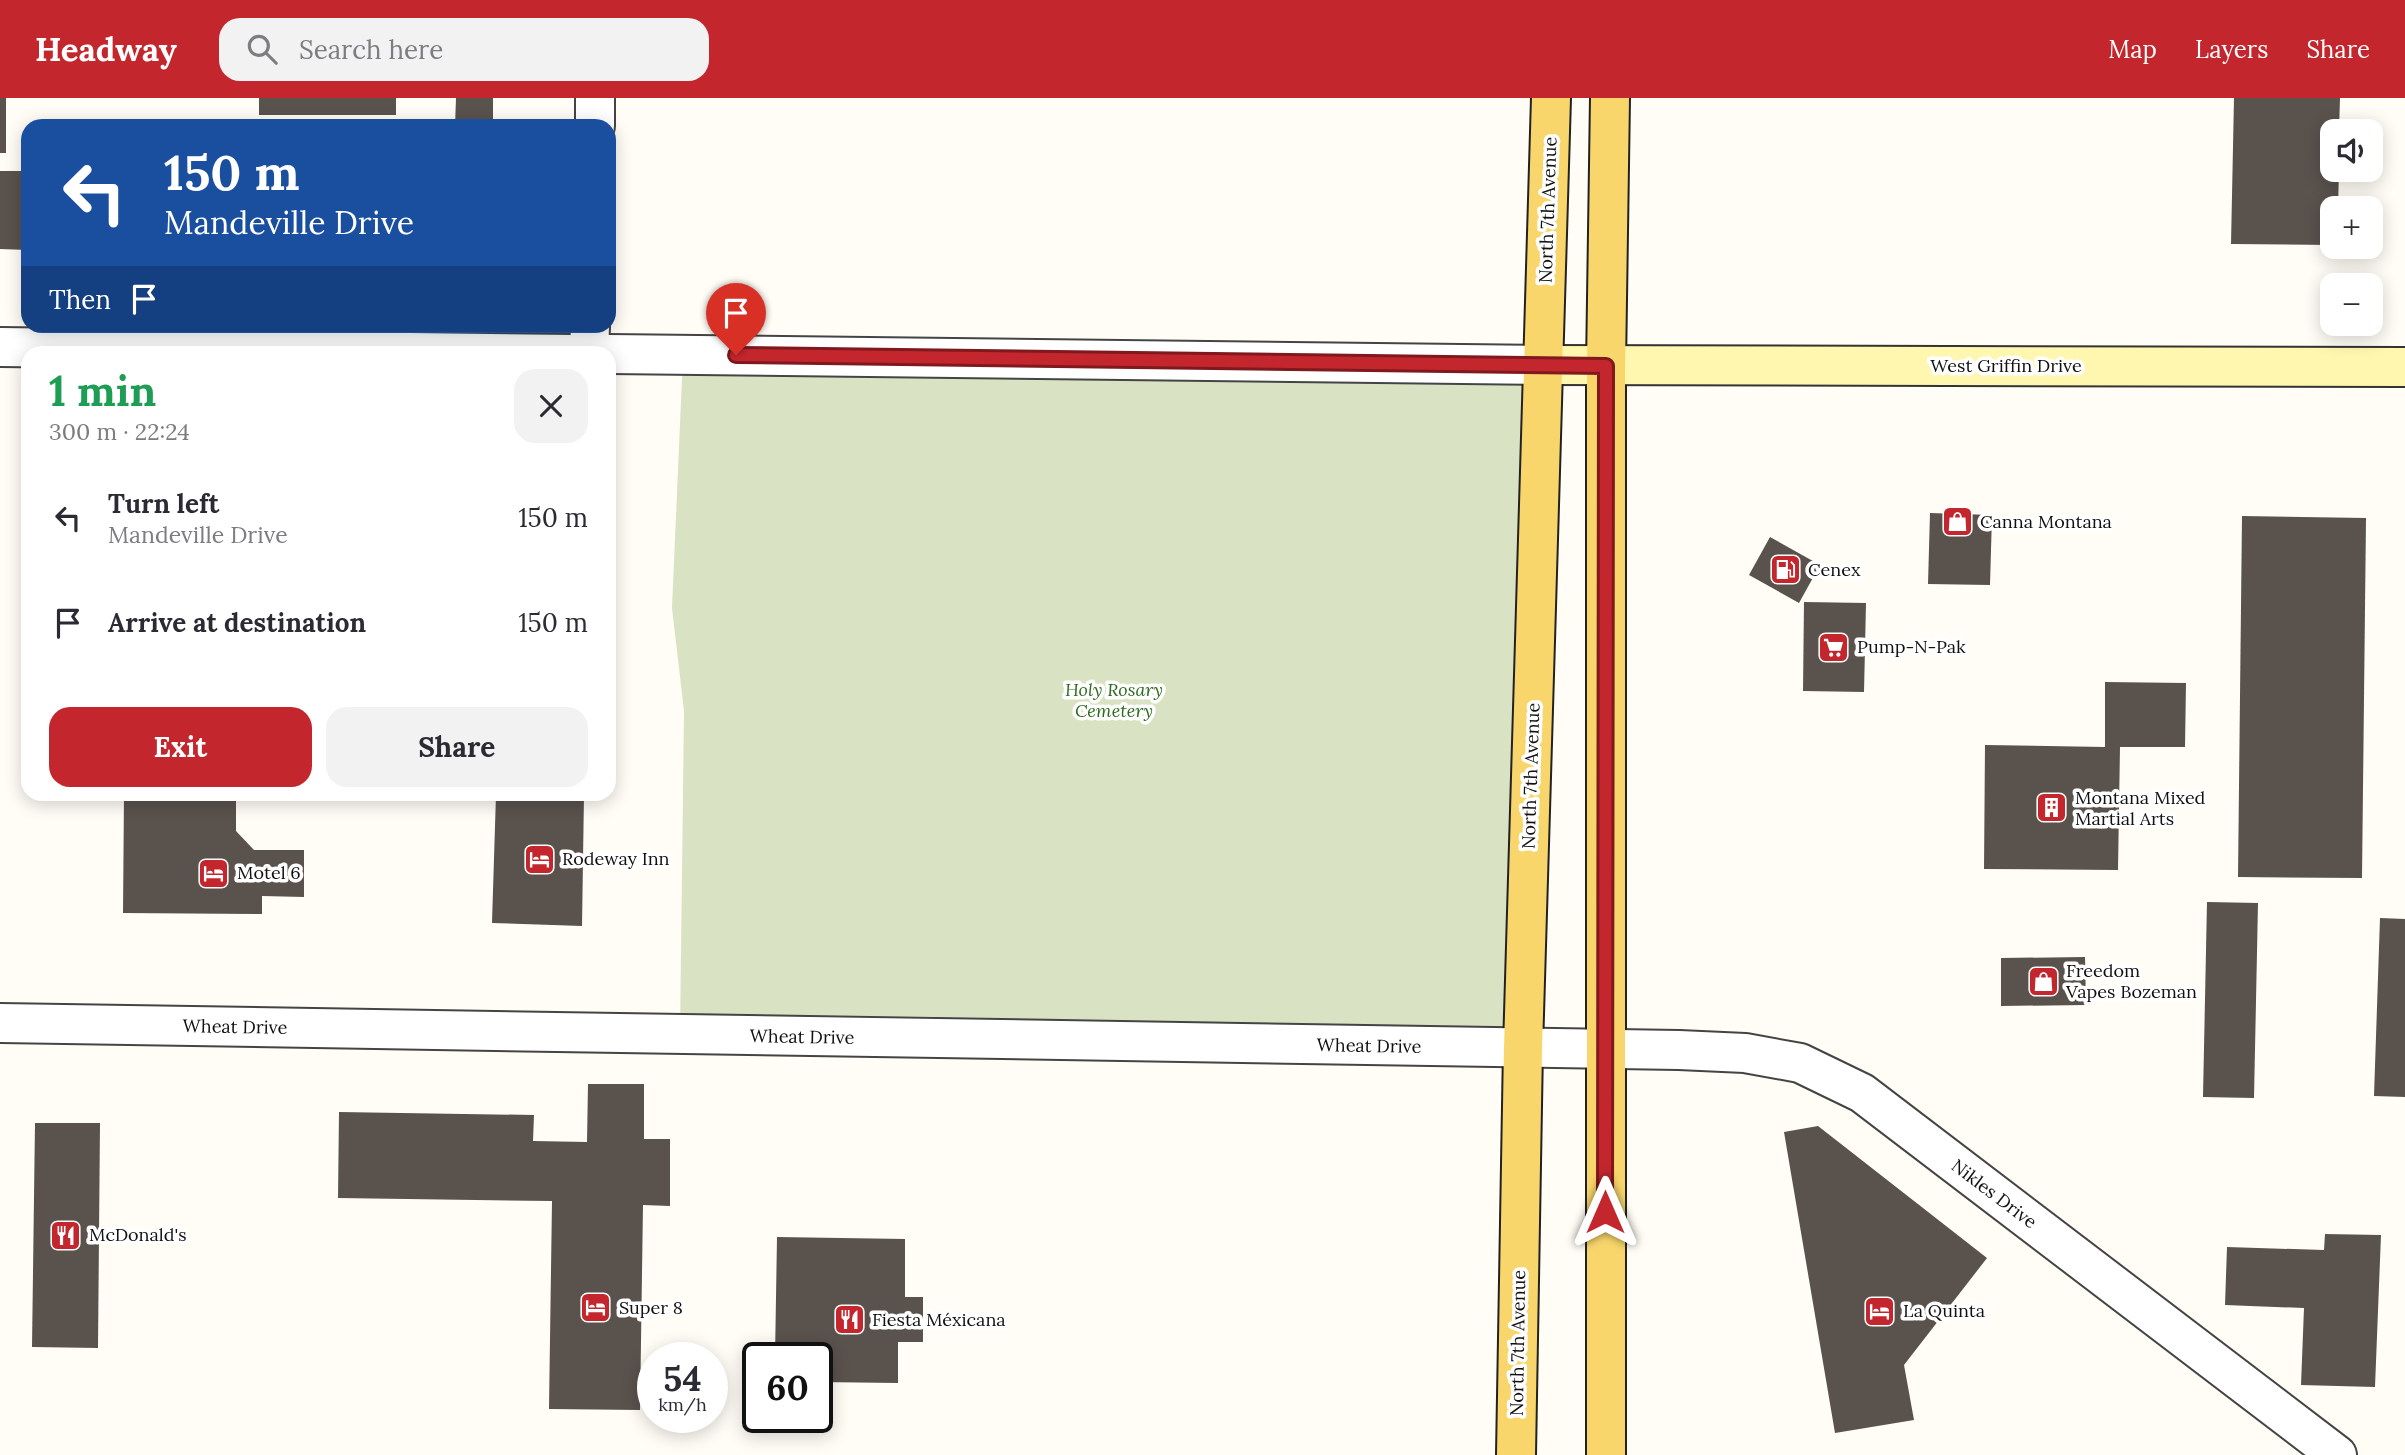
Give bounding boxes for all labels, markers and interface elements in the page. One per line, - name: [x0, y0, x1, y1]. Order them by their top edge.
- search box: [219, 18, 709, 81]
- text: Headway: [35, 28, 177, 70]
- icon: search: [243, 30, 281, 68]
- text: Search here: [299, 33, 443, 66]
- text: Map: [2108, 34, 2157, 65]
- text: Layers: [2195, 34, 2268, 65]
- text: Share: [2306, 34, 2370, 65]
- map controls: [2320, 119, 2383, 336]
- button: sound: [2320, 119, 2383, 182]
- street label: North 7th Avenue: [1533, 136, 1562, 284]
- text: 150 m: [164, 141, 300, 203]
- icon: left: [49, 147, 140, 238]
- button: +: [2320, 196, 2383, 259]
- text: Mandeville Drive: [164, 202, 414, 243]
- button: −: [2320, 273, 2383, 336]
- icon: arrive: [125, 280, 163, 318]
- text: Then: [49, 283, 111, 316]
- pin: [706, 283, 766, 355]
- icon: arrive: [717, 294, 755, 332]
- street label: West Griffin Drive: [1930, 354, 2082, 377]
- text: 1 min: [49, 364, 156, 418]
- button: close: [514, 369, 588, 443]
- text: 300 m · 22:24: [49, 417, 190, 446]
- text: Turn left: [108, 487, 219, 520]
- icon: left: [49, 499, 87, 537]
- text: 150 m: [518, 501, 588, 534]
- shop icon: Canna Montana: [1940, 505, 1974, 539]
- place label: Canna Montana: [1980, 510, 2112, 533]
- text: Mandeville Drive: [108, 520, 288, 549]
- fuel station icon: Cenex: [1768, 553, 1802, 587]
- place label: Cenex: [1808, 558, 1861, 581]
- icon: arrive: [49, 604, 87, 642]
- text: Arrive at destination: [108, 606, 366, 639]
- text: 150 m: [518, 606, 588, 639]
- supermarket icon: Pump-N-Pak: [1817, 630, 1851, 664]
- place label: Pump-N-Pak: [1857, 635, 1966, 658]
- park label: Holy Rosary Cemetery: [1065, 678, 1163, 722]
- street label: North 7th Avenue: [1516, 702, 1545, 850]
- button: Exit: [49, 707, 312, 787]
- button: Share: [326, 707, 588, 787]
- place label: Montana Mixed Martial Arts: [2075, 786, 2206, 830]
- building icon: Montana Mixed Martial Arts: [2035, 791, 2069, 825]
- hotel icon: Rodeway Inn: [522, 842, 556, 876]
- place label: Rodeway Inn: [562, 847, 670, 870]
- hotel icon: Motel 6: [197, 856, 231, 890]
- place label: Motel 6: [237, 861, 301, 884]
- place label: Freedom Vapes Bozeman: [2065, 959, 2197, 1003]
- shop icon: Freedom Vapes Bozeman: [2026, 964, 2060, 998]
- street label: Wheat Drive: [182, 1014, 288, 1039]
- street label: Wheat Drive: [749, 1024, 855, 1049]
- street label: Wheat Drive: [1316, 1033, 1422, 1058]
- street label: Nikles Drive: [1947, 1154, 2042, 1233]
- position arrow: [1568, 1175, 1642, 1249]
- restaurant icon: McDonald's: [49, 1218, 83, 1252]
- place label: McDonald's: [89, 1223, 187, 1246]
- street label: North 7th Avenue: [1505, 1269, 1530, 1416]
- hotel icon: Super 8: [579, 1291, 613, 1325]
- hotel icon: La Quinta: [1863, 1294, 1897, 1328]
- place label: Super 8: [619, 1296, 683, 1319]
- place label: La Quinta: [1903, 1299, 1985, 1322]
- restaurant icon: Fiesta Méxicana: [832, 1303, 866, 1337]
- place label: Fiesta Méxicana: [872, 1308, 1006, 1331]
- speed limit sign: 60: [742, 1342, 833, 1433]
- text: 54: [663, 1356, 702, 1401]
- text: km/h: [658, 1393, 707, 1416]

